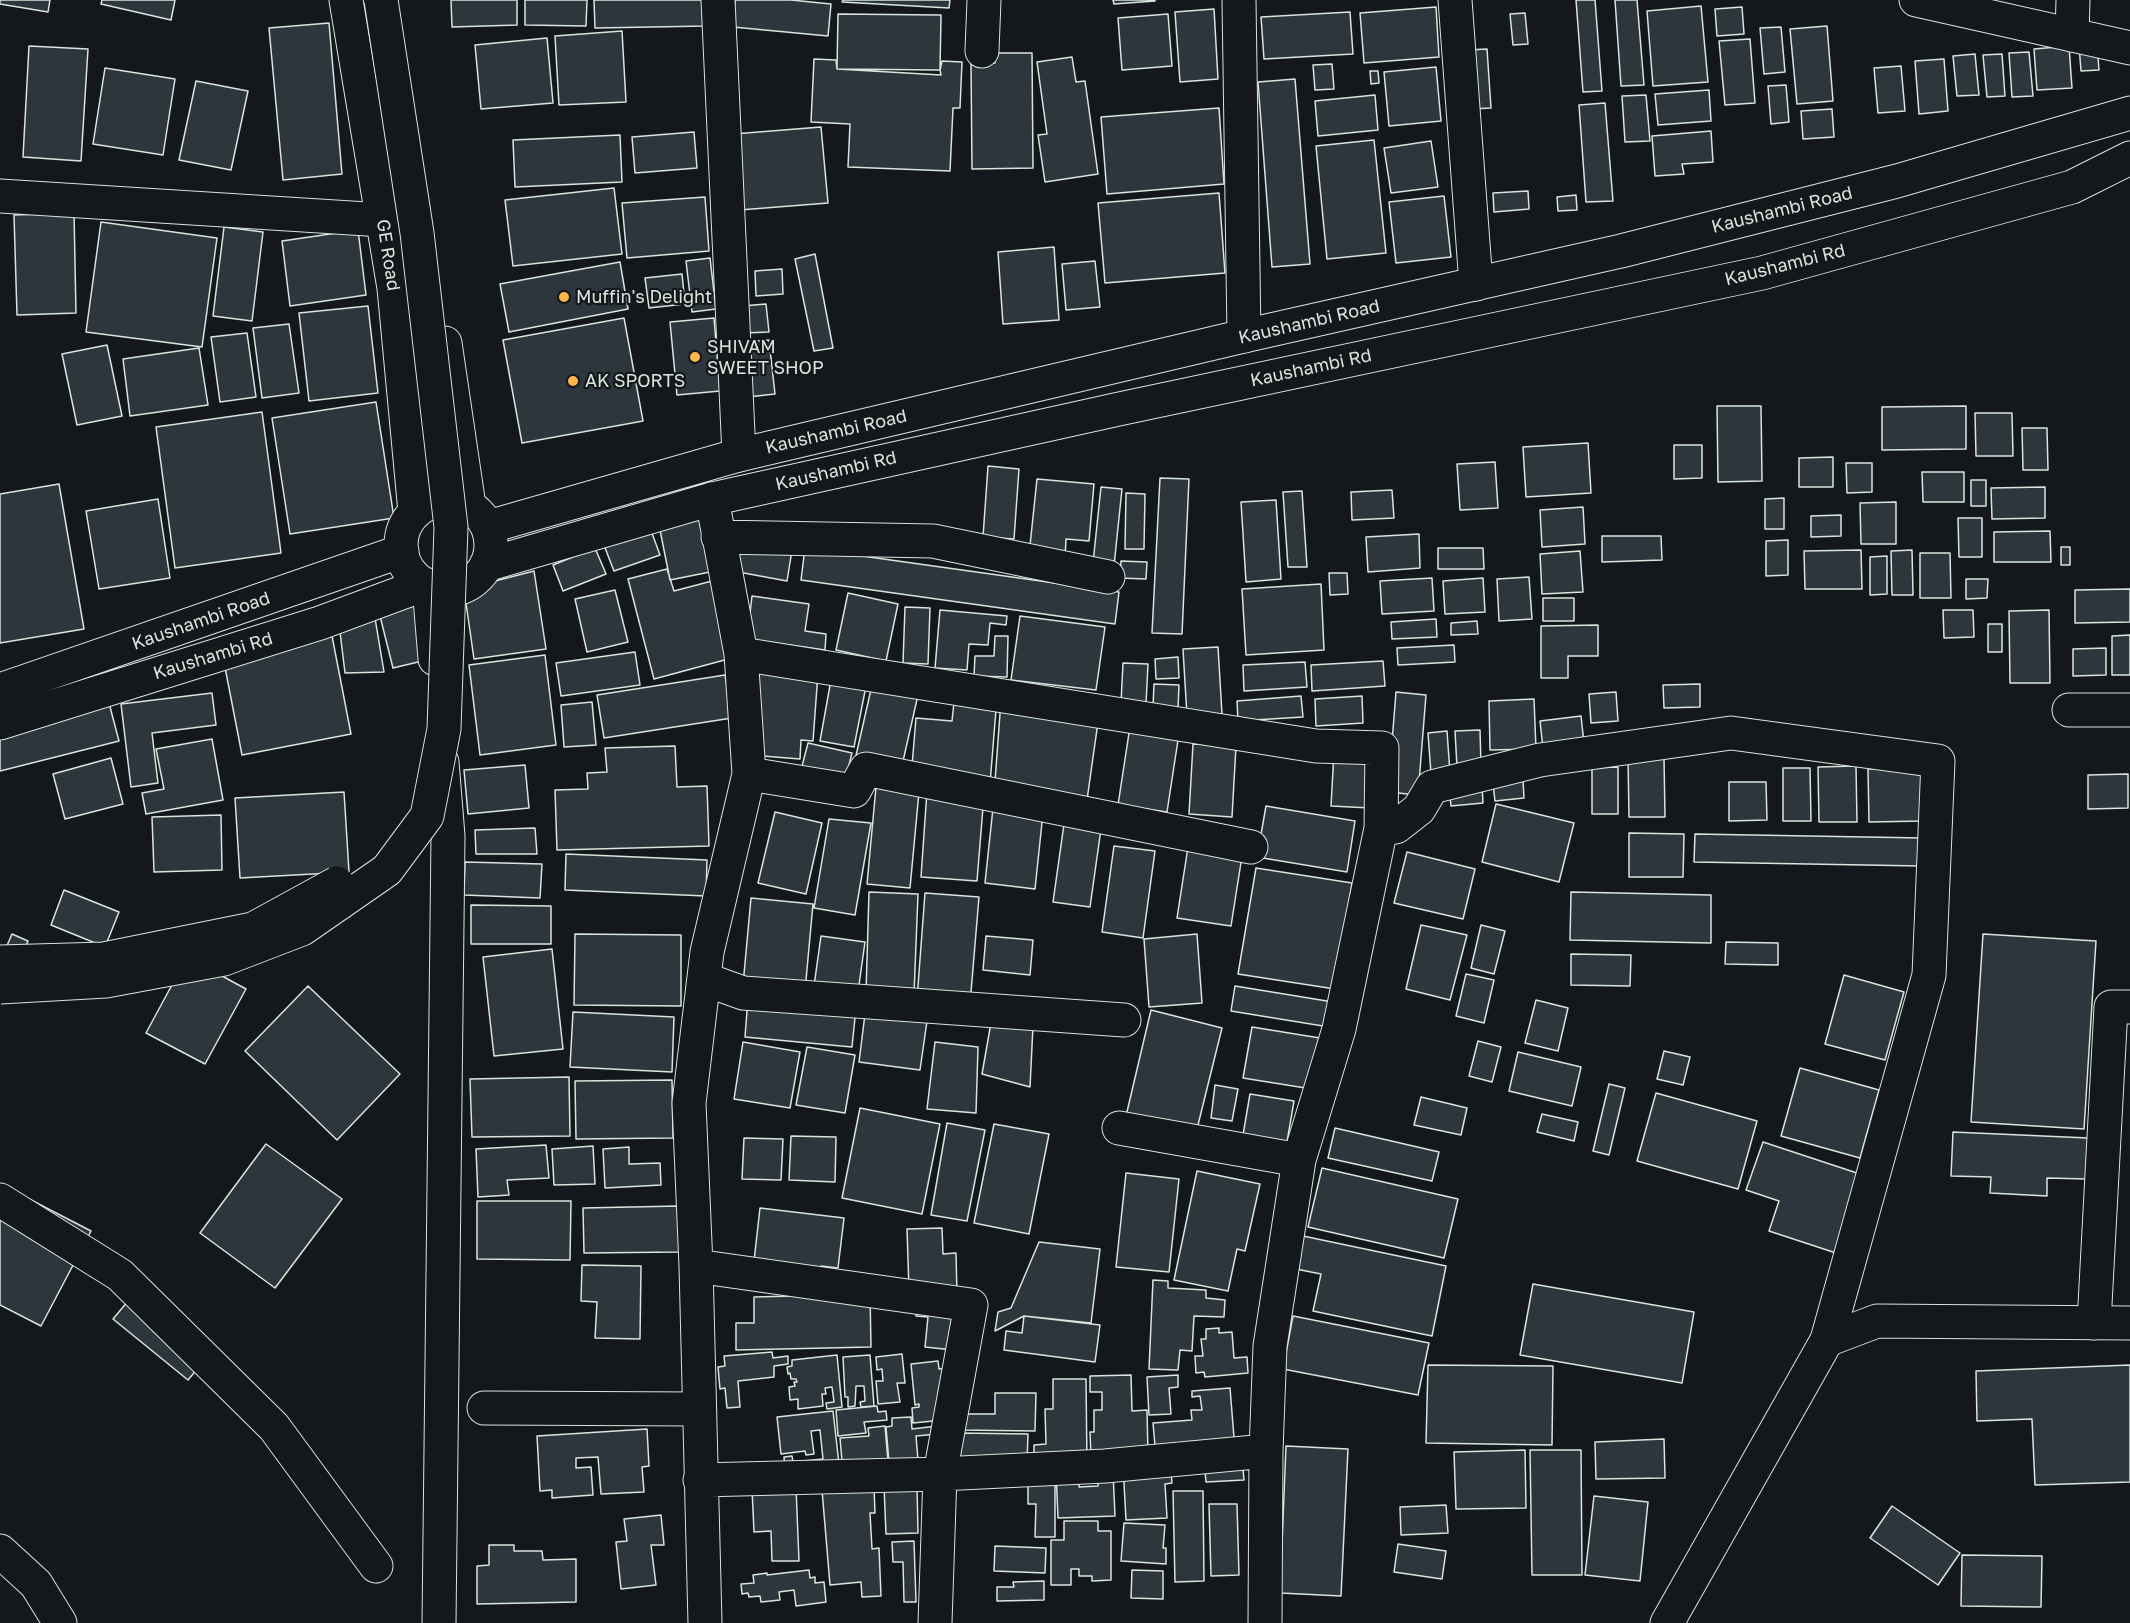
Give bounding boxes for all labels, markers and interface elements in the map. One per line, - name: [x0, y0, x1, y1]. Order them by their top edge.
- street label: Kaushambi Road: [1709, 182, 1855, 238]
- street label: GE Road: [372, 218, 404, 292]
- street label: Kaushambi Rd: [1722, 240, 1848, 290]
- place label: Muffin's Delight: [576, 286, 712, 308]
- marker: Muffin's Delight: [557, 290, 571, 304]
- street label: Kaushambi Road: [1236, 295, 1382, 349]
- place label: SHIVAM SWEET SHOP: [707, 336, 824, 378]
- street label: Kaushambi Rd: [1248, 345, 1374, 391]
- marker: SHIVAM SWEET SHOP: [688, 350, 702, 364]
- place label: AK SPORTS: [585, 370, 685, 392]
- marker: AK SPORTS: [566, 374, 580, 388]
- street label: Kaushambi Road: [763, 405, 909, 459]
- street label: Kaushambi Rd: [773, 447, 899, 495]
- street label: Kaushambi Road: [129, 587, 273, 655]
- street label: Kaushambi Rd: [151, 628, 275, 684]

